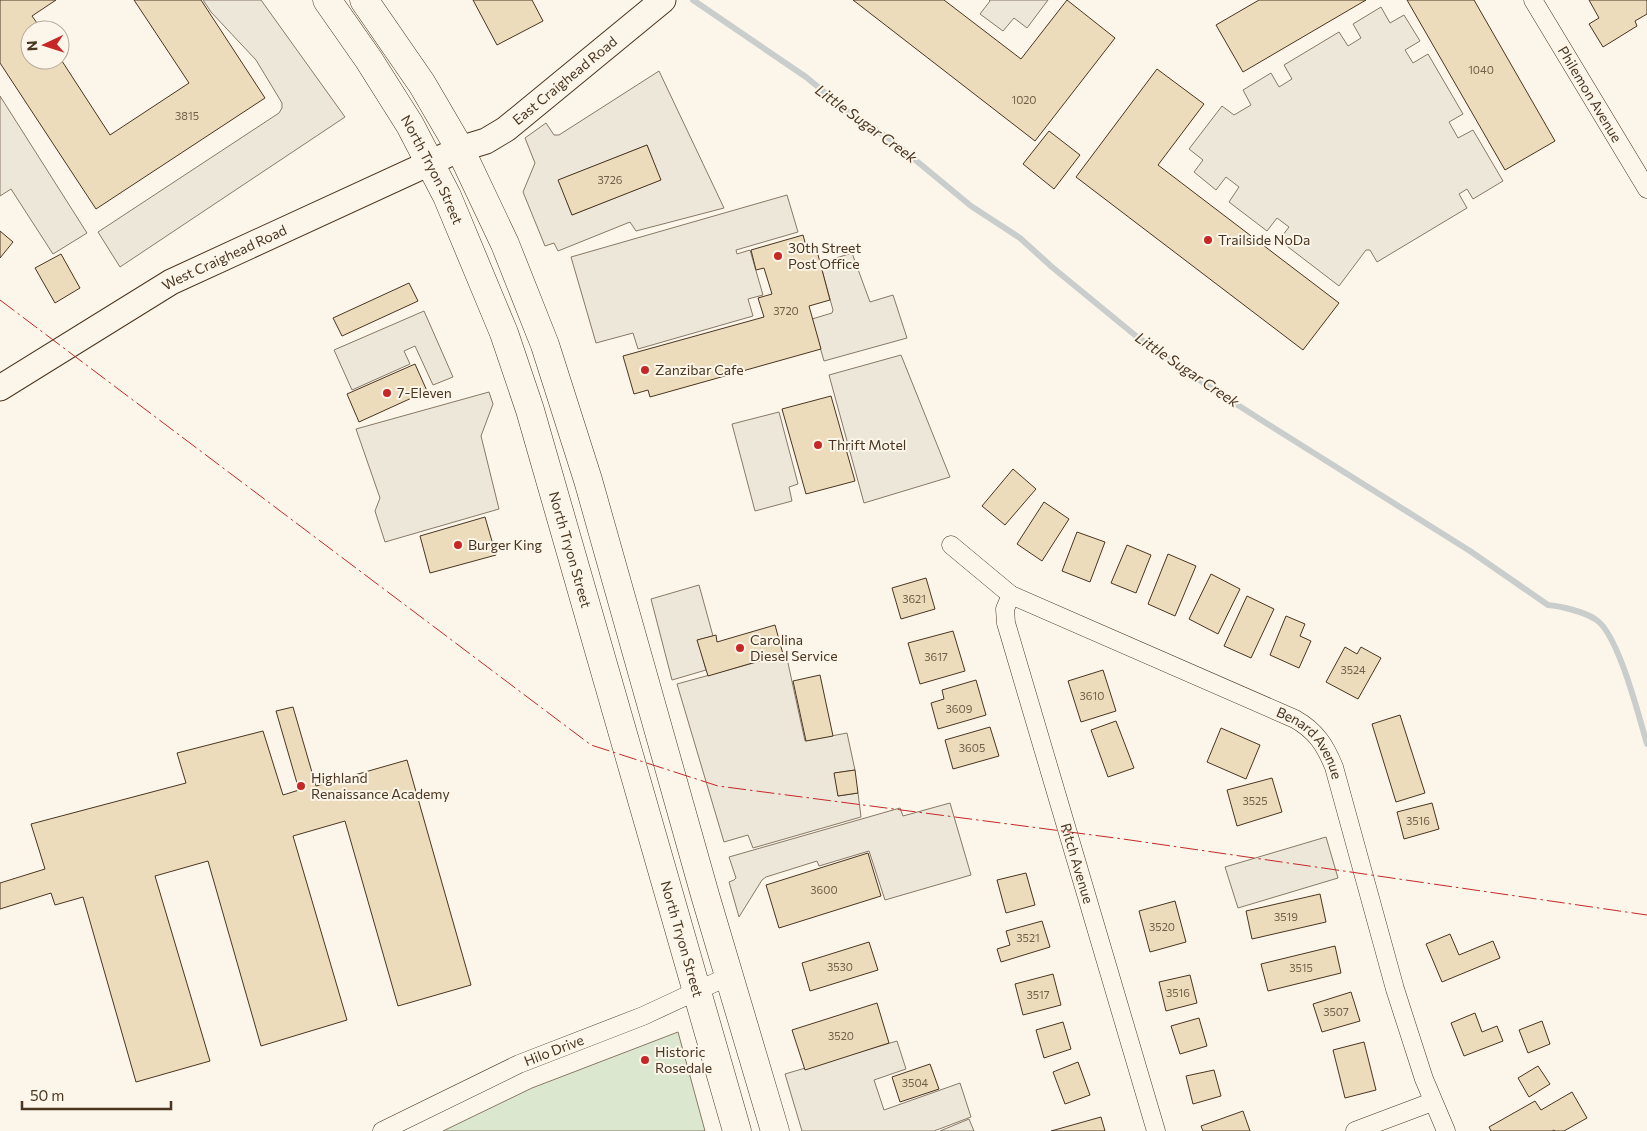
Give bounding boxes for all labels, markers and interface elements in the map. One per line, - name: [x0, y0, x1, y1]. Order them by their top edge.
- north arrow: [20, 20, 70, 70]
- street label: East Craighead Road: [509, 32, 620, 128]
- text: N: [23, 40, 40, 52]
- street label: Philemon Avenue: [1555, 43, 1626, 145]
- house number: 1040: [1468, 63, 1494, 76]
- water label: Little Sugar Creek: [812, 80, 922, 167]
- house number: 1020: [1011, 93, 1037, 106]
- house number: 3815: [175, 109, 199, 122]
- street label: North Tryon Street: [398, 112, 467, 227]
- house number: 3726: [598, 173, 623, 186]
- street label: West Craighead Road: [159, 221, 289, 293]
- place label: Trailside NoDa: [1218, 231, 1310, 248]
- marker: Trailside NoDa: [1202, 234, 1214, 246]
- place label: 30th Street Post Office: [788, 239, 861, 272]
- marker: 30th Street Post Office: [772, 250, 784, 262]
- house number: 3720: [773, 304, 799, 317]
- water label: Little Sugar Creek: [1132, 328, 1244, 411]
- place label: Zanzibar Cafe: [655, 361, 744, 378]
- marker: Zanzibar Cafe: [639, 364, 651, 376]
- place label: 7-Eleven: [397, 384, 452, 401]
- marker: 7-Eleven: [381, 387, 393, 399]
- place label: Thrift Motel: [828, 436, 906, 453]
- marker: Thrift Motel: [812, 439, 824, 451]
- street label: North Tryon Street: [546, 489, 595, 610]
- place label: Burger King: [468, 536, 543, 553]
- marker: Burger King: [452, 539, 464, 551]
- house number: 3621: [902, 592, 926, 605]
- place label: Carolina Diesel Service: [750, 631, 838, 664]
- marker: Carolina Diesel Service: [734, 642, 746, 654]
- house number: 3617: [924, 650, 948, 663]
- house number: 3524: [1340, 663, 1366, 676]
- house number: 3610: [1080, 689, 1104, 702]
- house number: 3609: [946, 702, 973, 715]
- street label: Benard Avenue: [1274, 703, 1346, 781]
- house number: 3605: [959, 741, 985, 754]
- place label: Highland Renaissance Academy: [311, 769, 450, 802]
- marker: Highland Renaissance Academy: [295, 780, 307, 792]
- house number: 3525: [1242, 794, 1268, 807]
- house number: 3516: [1406, 814, 1430, 827]
- street label: Ritch Avenue: [1058, 821, 1097, 906]
- street label: North Tryon Street: [658, 879, 707, 999]
- house number: 3600: [810, 883, 838, 896]
- house number: 3519: [1274, 910, 1298, 923]
- house number: 3520: [1149, 920, 1175, 933]
- house number: 3521: [1016, 931, 1040, 944]
- house number: 3530: [827, 960, 853, 973]
- house number: 3515: [1289, 961, 1313, 974]
- house number: 3516: [1166, 986, 1190, 999]
- house number: 3517: [1026, 988, 1050, 1001]
- house number: 3507: [1323, 1005, 1349, 1018]
- house number: 3520: [828, 1029, 854, 1042]
- street label: Hilo Drive: [522, 1031, 586, 1069]
- place label: Historic Rosedale: [655, 1043, 712, 1076]
- marker: Historic Rosedale: [639, 1054, 651, 1066]
- house number: 3504: [902, 1076, 929, 1089]
- scale bar: [22, 1078, 171, 1110]
- text: 50 m: [30, 1086, 64, 1104]

